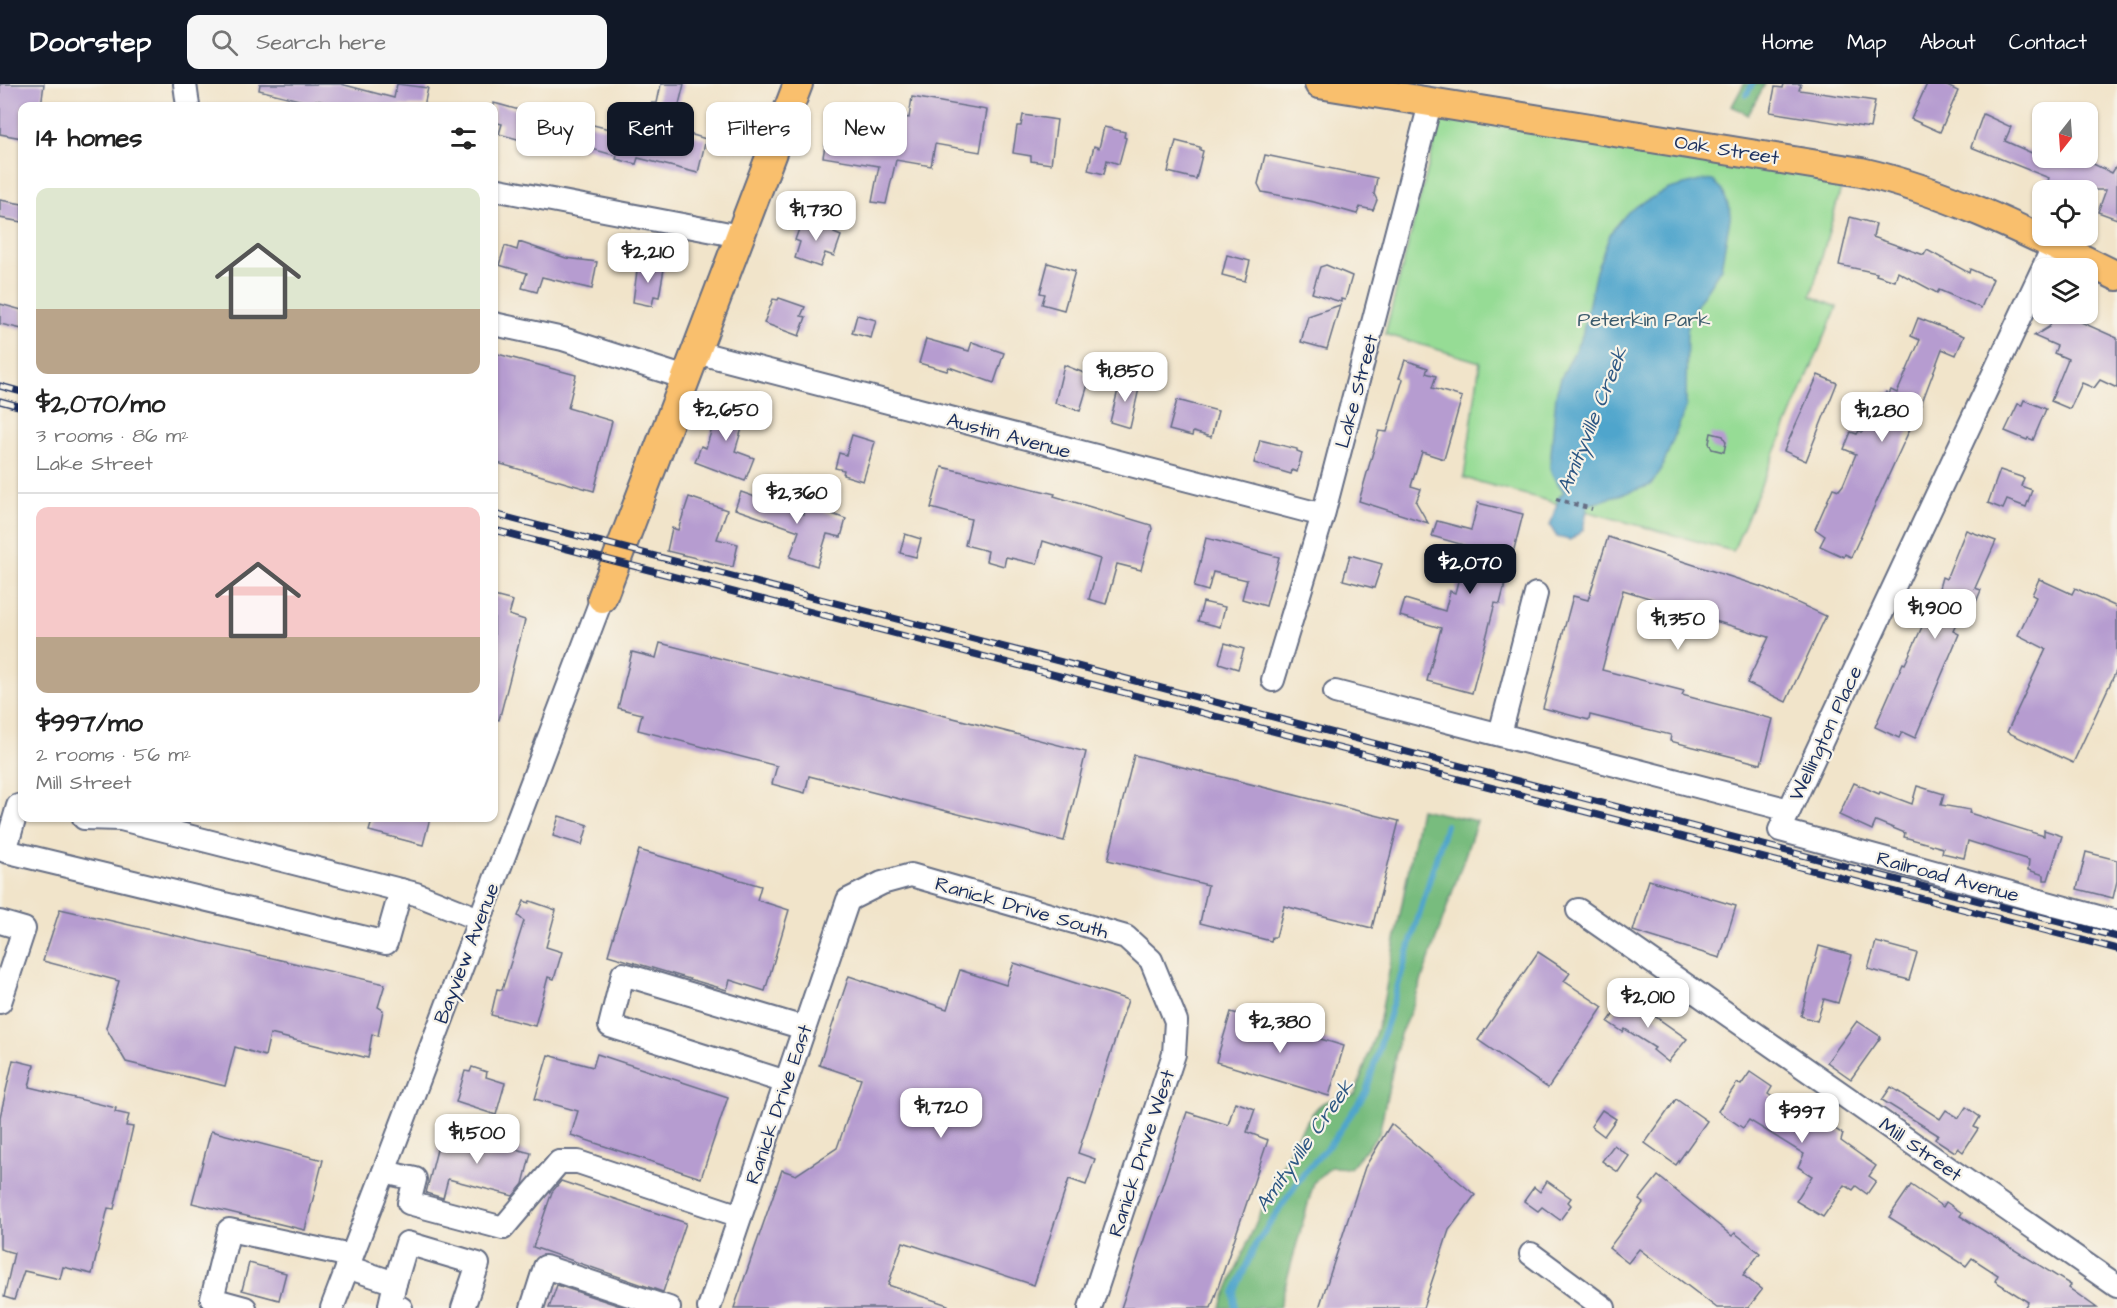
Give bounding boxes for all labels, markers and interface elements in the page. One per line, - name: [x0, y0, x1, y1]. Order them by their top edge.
- search box: [187, 15, 607, 69]
- text: Doorstep: [30, 23, 151, 62]
- icon: search: [208, 26, 241, 59]
- text: Search here: [256, 27, 386, 58]
- text: Home: [1762, 28, 1814, 57]
- text: Map: [1847, 28, 1887, 57]
- text: About: [1920, 28, 1976, 57]
- text: Contact: [2009, 28, 2087, 57]
- chip: Buy: [516, 102, 595, 156]
- chip: Rent: [607, 102, 694, 156]
- chip: Filters: [706, 102, 811, 156]
- chip: New: [823, 102, 907, 156]
- north arrow: [2032, 102, 2098, 168]
- map controls: [2032, 102, 2098, 324]
- text: 14 homes: [36, 120, 142, 156]
- icon: filters: [447, 122, 480, 155]
- street label: Oak Street: [1673, 128, 1781, 172]
- button: locate: [2032, 180, 2098, 246]
- pin: $1,730: [767, 191, 865, 242]
- text: $1,730: [790, 196, 842, 224]
- icon: home: [204, 227, 312, 335]
- pin: $2,210: [599, 233, 697, 284]
- text: $2,210: [622, 238, 674, 266]
- button: layers: [2032, 258, 2098, 324]
- park label: Peterkin Park: [1577, 306, 1711, 334]
- street label: Lake Street: [1328, 331, 1386, 451]
- water label: Amityville Creek: [1550, 342, 1636, 498]
- pin: $1,850: [1076, 352, 1174, 403]
- text: $1,850: [1097, 357, 1154, 385]
- text: $2,070/mo: [36, 386, 165, 422]
- pin: $2,650: [677, 391, 775, 442]
- pin: $1,280: [1833, 392, 1931, 443]
- text: $2,650: [693, 396, 759, 424]
- text: $1,280: [1855, 397, 1909, 425]
- street label: Austin Avenue: [944, 406, 1074, 466]
- text: 3 rooms · 86 m²: [36, 422, 189, 450]
- text: Lake Street: [36, 450, 153, 478]
- pin: $2,360: [748, 474, 846, 525]
- text: $2,360: [766, 479, 828, 507]
- pin: $2,070: [1421, 544, 1519, 595]
- icon: home: [204, 546, 312, 654]
- text: $2,070: [1438, 549, 1502, 577]
- pin: $1,900: [1886, 589, 1984, 640]
- text: $1,900: [1908, 594, 1962, 622]
- pin: $1,350: [1629, 600, 1727, 651]
- text: $1,350: [1651, 605, 1705, 633]
- street label: Wellington Place: [1782, 661, 1870, 806]
- text: $997/mo: [36, 705, 143, 741]
- text: 2 rooms · 56 m²: [36, 741, 191, 769]
- text: Mill Street: [36, 769, 132, 797]
- street label: Railroad Avenue: [1873, 845, 2022, 909]
- street label: Ranick Drive South: [932, 870, 1112, 946]
- street label: Bayview Avenue: [427, 879, 508, 1028]
- pin: $2,010: [1599, 978, 1697, 1029]
- text: $2,010: [1621, 983, 1675, 1011]
- pin: $2,380: [1231, 1003, 1329, 1054]
- text: $2,380: [1249, 1008, 1311, 1036]
- street label: Ranick Drive East: [739, 1021, 819, 1188]
- street label: Ranick Drive West: [1102, 1066, 1182, 1241]
- water label: Amityville Creek: [1248, 1072, 1362, 1218]
- pin: $1,720: [892, 1088, 990, 1139]
- text: $1,720: [914, 1093, 968, 1121]
- pin: $997: [1766, 1093, 1838, 1144]
- text: $997: [1779, 1098, 1825, 1126]
- street label: Mill Street: [1873, 1111, 1968, 1189]
- pin: $1,500: [428, 1114, 526, 1165]
- text: $1,500: [449, 1119, 505, 1147]

